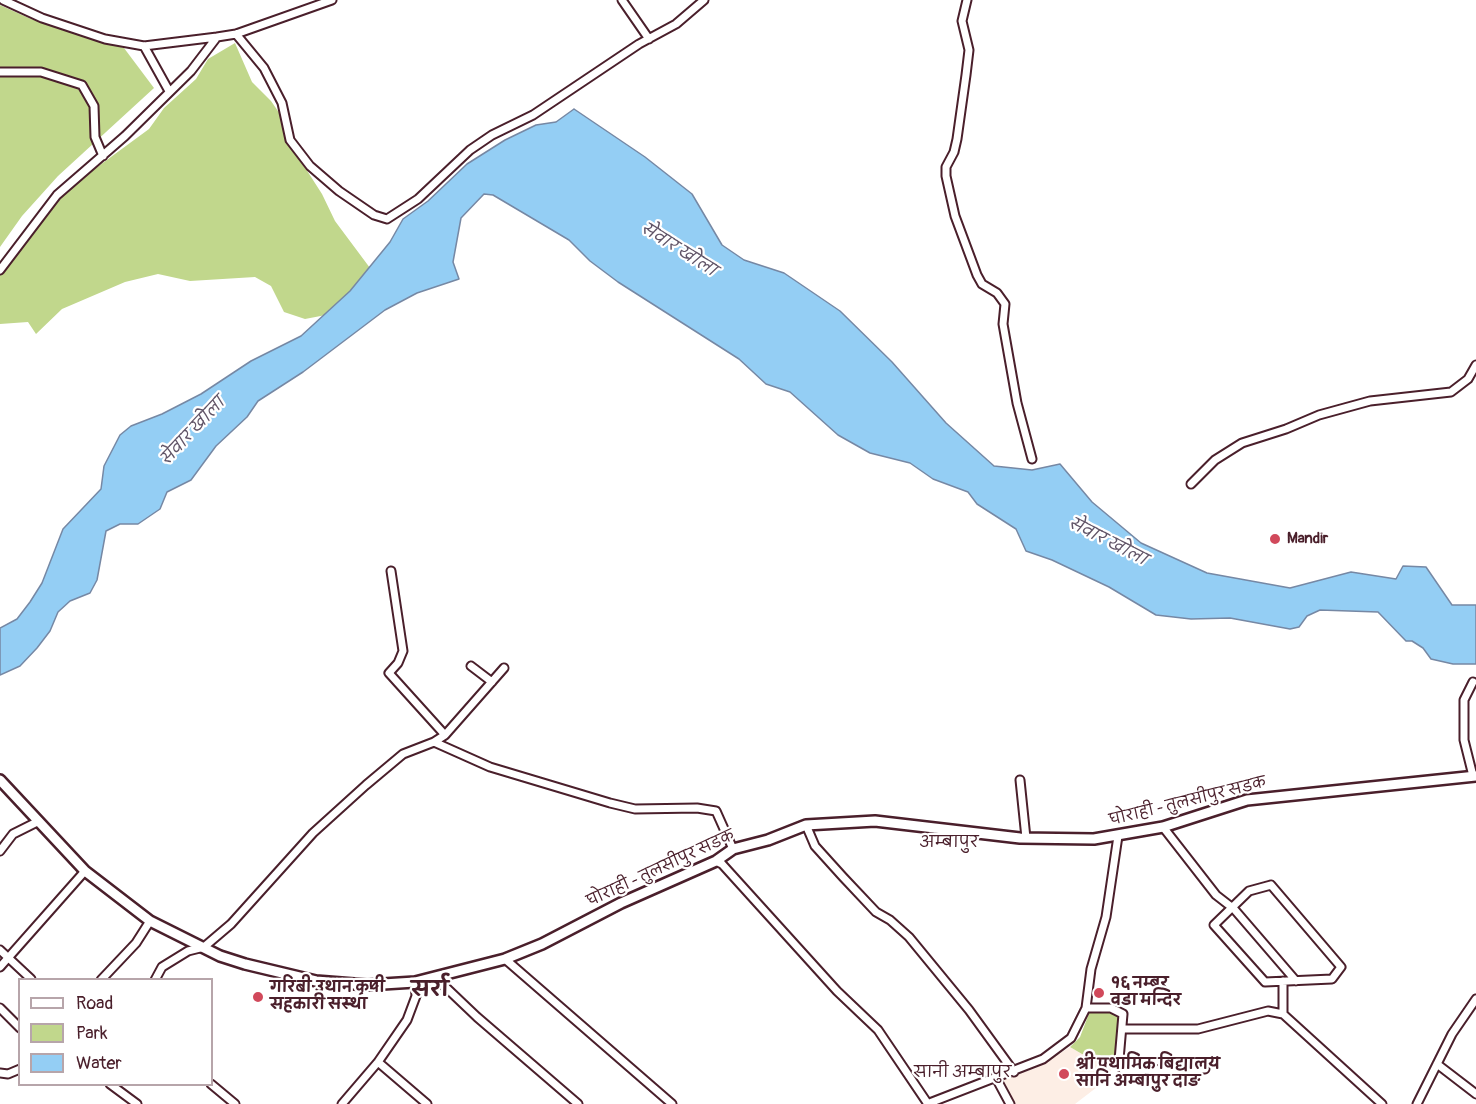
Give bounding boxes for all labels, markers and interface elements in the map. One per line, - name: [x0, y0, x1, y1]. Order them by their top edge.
- water label: सेवार खोला: [636, 219, 720, 281]
- water label: सेवार खोला: [157, 394, 229, 470]
- water label: सेवार खोला: [1064, 514, 1150, 570]
- place label: Mandir: [1287, 530, 1328, 548]
- marker: Mandir: [1268, 532, 1282, 546]
- street label: घोराही - तुलसीपुर सडक: [1108, 774, 1268, 830]
- street label: घोराही - तुलसीपुर सडक: [585, 827, 737, 911]
- district label: अम्बापुर: [919, 833, 979, 853]
- place label: १६ नम्बर वडा मन्दिर: [1111, 975, 1181, 1010]
- legend: [18, 978, 213, 1086]
- district label: सर्रा: [411, 978, 449, 1004]
- place label: गरिबी उथान कृषी सहकारी सस्था: [270, 979, 385, 1014]
- marker: १६ नम्बर वडा मन्दिर: [1092, 986, 1106, 1000]
- marker: गरिबी उथान कृषी सहकारी सस्था: [251, 990, 265, 1004]
- text: Road: [76, 992, 113, 1015]
- text: Park: [76, 1022, 108, 1045]
- text: Water: [76, 1052, 122, 1075]
- place label: श्री प्रथामिक बिद्यालय सानि अम्बापुर दाङ: [1076, 1056, 1220, 1091]
- district label: सानी अम्बापुर: [913, 1063, 1011, 1083]
- marker: श्री प्रथामिक बिद्यालय सानि अम्बापुर दाङ: [1057, 1067, 1071, 1081]

